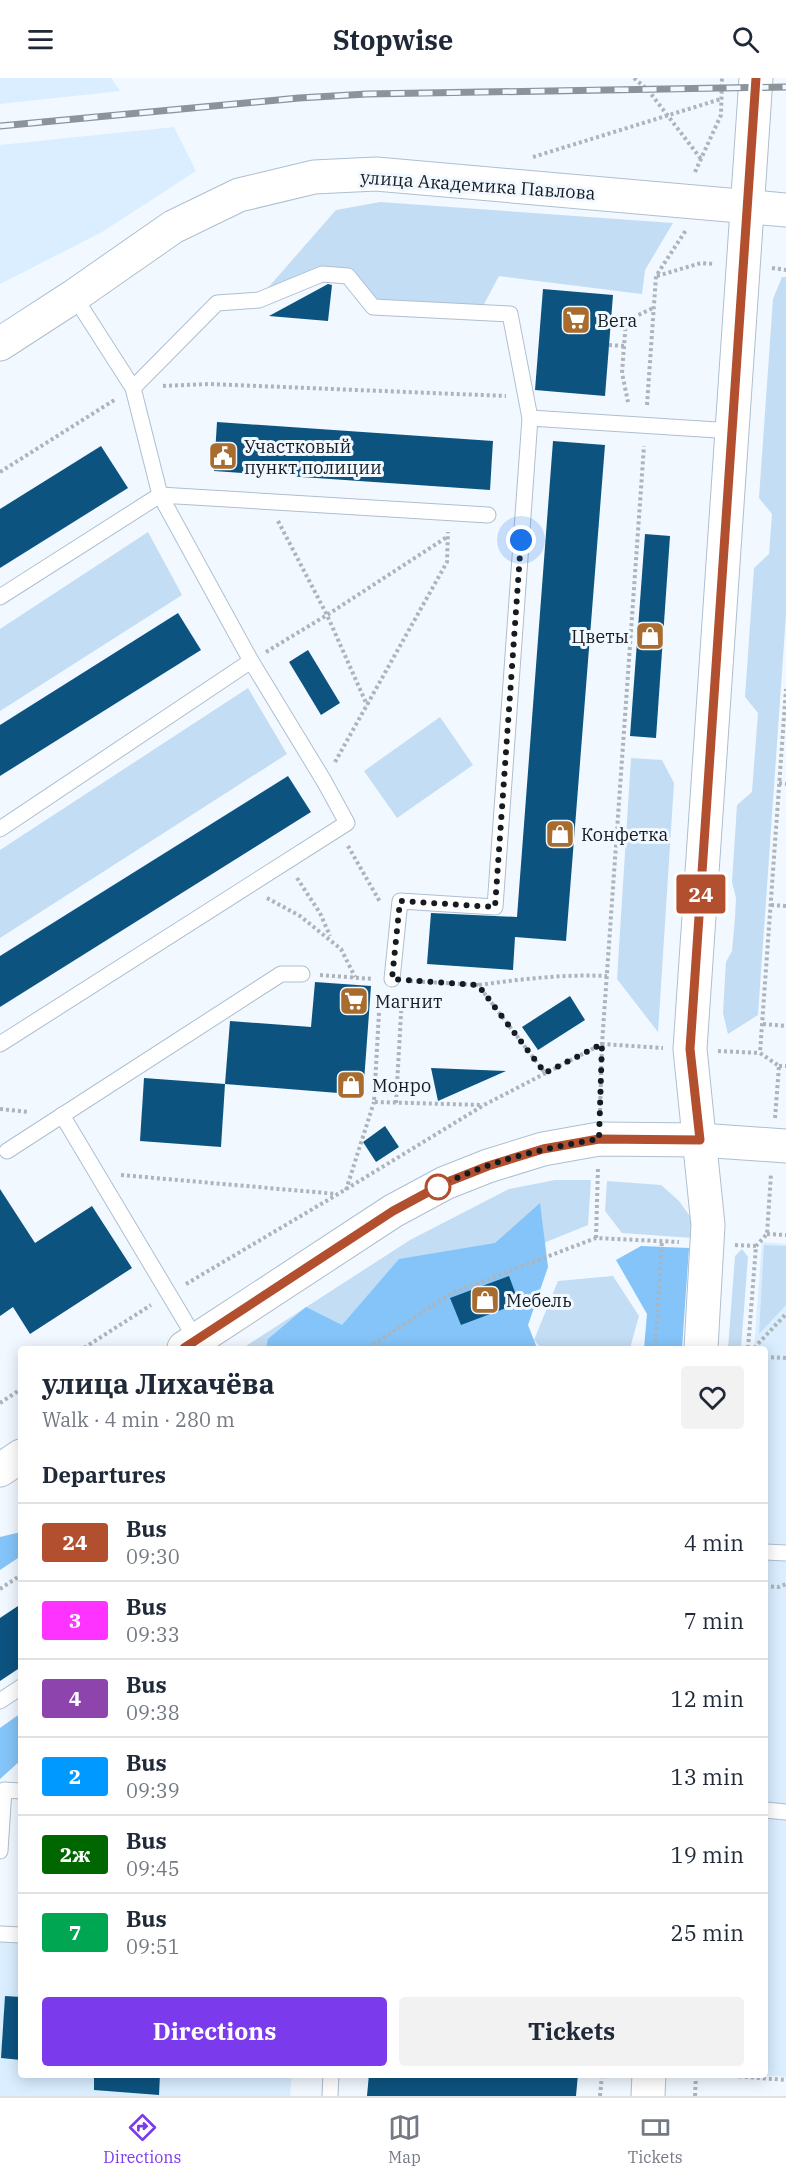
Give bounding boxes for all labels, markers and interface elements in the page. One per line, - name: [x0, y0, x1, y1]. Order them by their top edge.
- text: Stopwise: [333, 22, 453, 57]
- icon: menu: [24, 23, 57, 56]
- icon: search: [729, 23, 762, 56]
- street label: улица Академика Павлова: [360, 165, 596, 205]
- supermarket icon: Вега: [560, 304, 592, 336]
- place label: Вега: [597, 309, 637, 332]
- place label: Участковый пункт полиции: [244, 435, 382, 479]
- public building icon: Участковый пункт полиции: [207, 440, 239, 472]
- your location: [506, 525, 536, 555]
- shop icon: Цветы: [634, 620, 666, 652]
- place label: Цветы: [571, 625, 629, 648]
- shop icon: Конфетка: [544, 818, 576, 850]
- place label: Конфетка: [581, 823, 668, 846]
- line badge: 24: [674, 874, 728, 914]
- text: 24: [688, 880, 714, 908]
- supermarket icon: Магнит: [338, 985, 370, 1017]
- place label: Магнит: [375, 990, 442, 1013]
- shop icon: Монро: [335, 1069, 367, 1101]
- place label: Монро: [372, 1074, 431, 1097]
- unlabelled marker: [425, 1174, 451, 1200]
- shop icon: Мебель: [469, 1284, 501, 1316]
- place label: Мебель: [506, 1289, 572, 1312]
- text: улица Лихачёва: [42, 1365, 275, 1402]
- button: heart: [681, 1366, 744, 1429]
- text: Walk · 4 min · 280 m: [42, 1406, 235, 1433]
- text: Departures: [42, 1460, 166, 1489]
- text: Bus: [126, 1514, 167, 1543]
- text: 24: [62, 1528, 88, 1556]
- text: 4 min: [684, 1528, 744, 1557]
- text: 09:30: [126, 1543, 180, 1570]
- text: Bus: [126, 1592, 167, 1621]
- text: 3: [69, 1606, 81, 1634]
- text: 7 min: [684, 1606, 744, 1635]
- text: 09:33: [126, 1621, 180, 1648]
- text: Bus: [126, 1670, 167, 1699]
- text: 4: [69, 1684, 81, 1712]
- text: 12 min: [671, 1684, 744, 1713]
- text: 09:38: [126, 1699, 180, 1726]
- text: Bus: [126, 1748, 167, 1777]
- text: 2: [69, 1762, 81, 1790]
- text: 13 min: [671, 1762, 744, 1791]
- text: 09:39: [126, 1777, 180, 1804]
- text: Bus: [126, 1826, 167, 1855]
- text: 2ж: [60, 1840, 90, 1868]
- text: 19 min: [671, 1840, 744, 1869]
- text: 09:45: [126, 1855, 180, 1882]
- text: Bus: [126, 1904, 167, 1933]
- text: 7: [69, 1918, 81, 1946]
- text: 25 min: [671, 1918, 744, 1947]
- text: 09:51: [126, 1933, 180, 1960]
- button: Directions: [42, 1997, 387, 2066]
- button: Tickets: [399, 1997, 744, 2066]
- tab: Directions: [103, 2111, 181, 2167]
- tab: Map: [388, 2111, 421, 2167]
- tab: Tickets: [628, 2111, 683, 2167]

